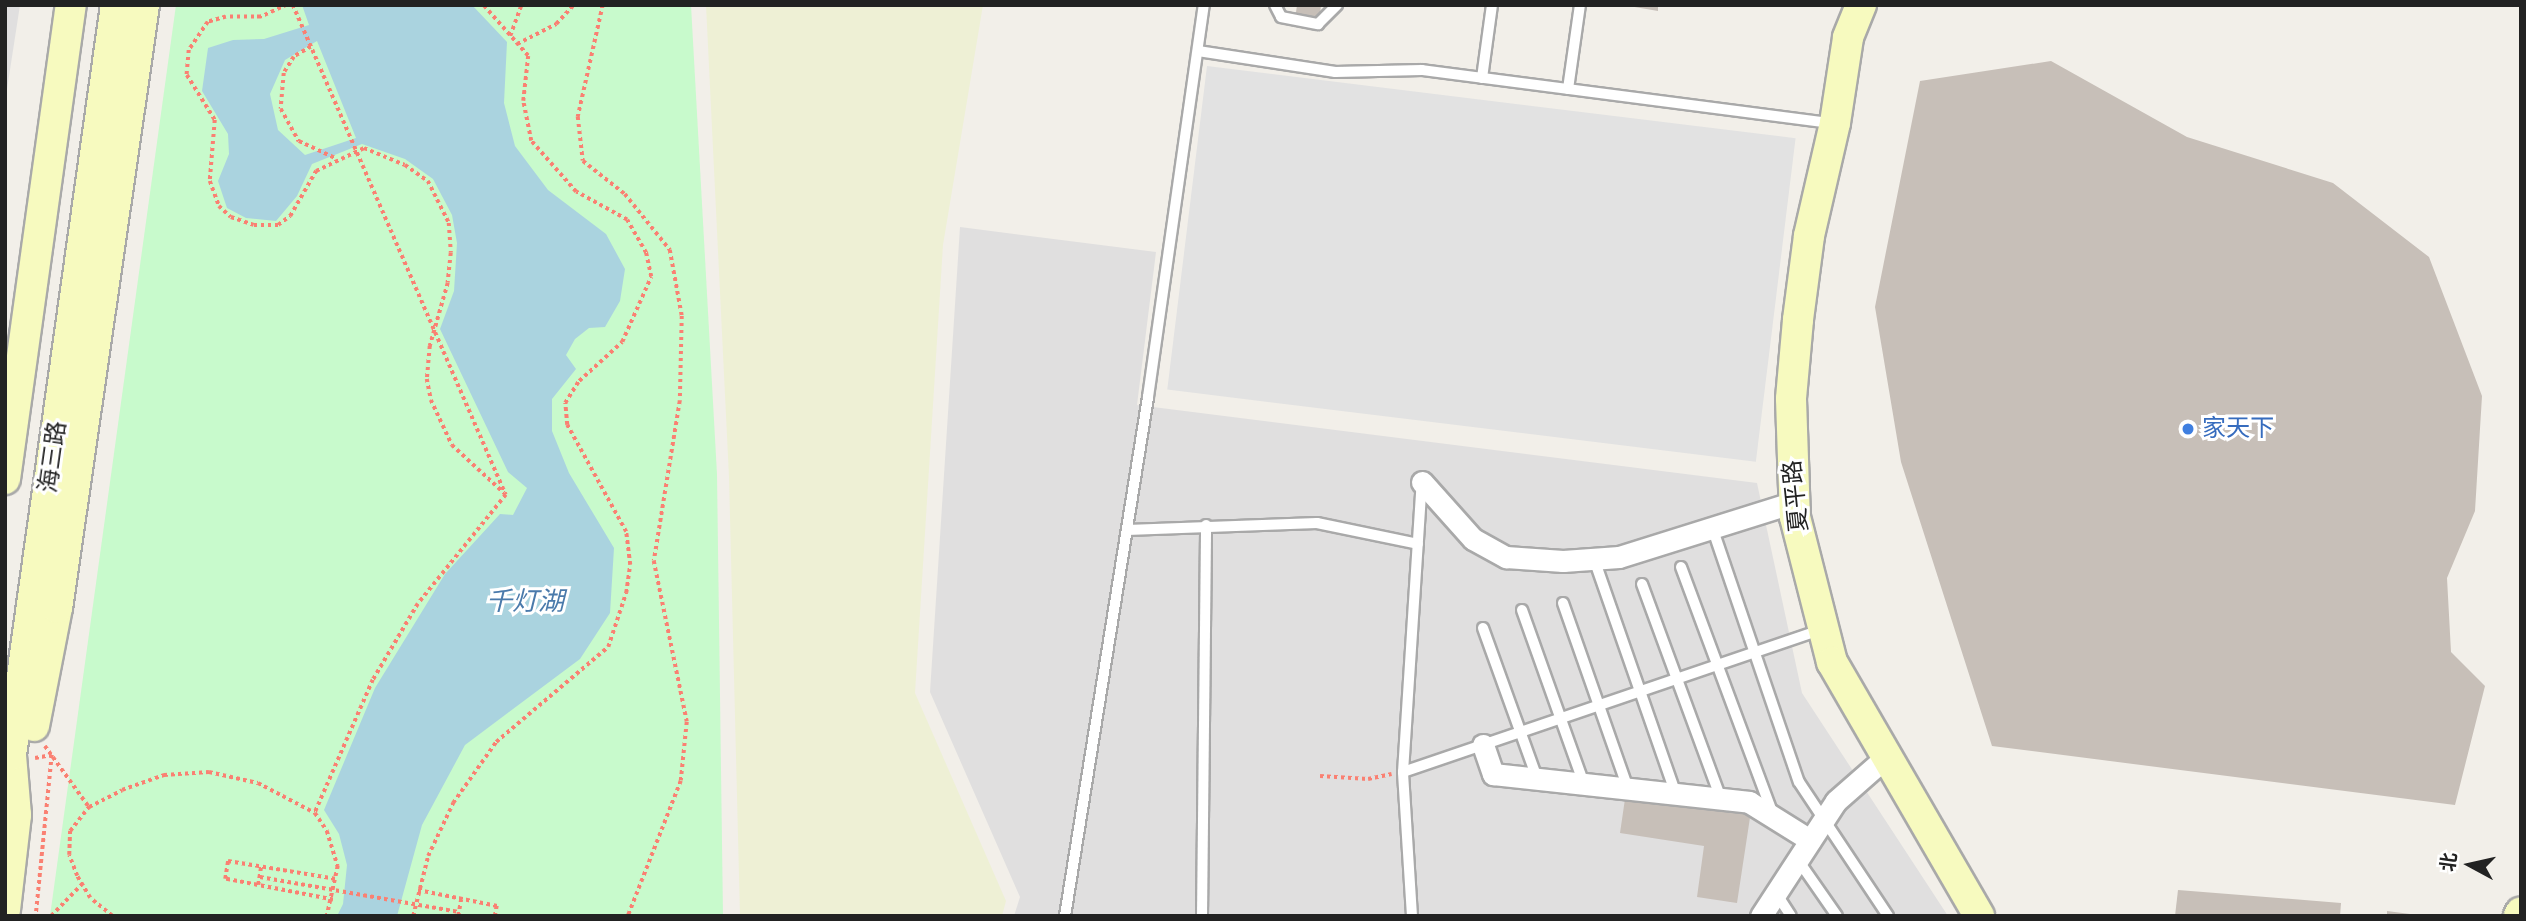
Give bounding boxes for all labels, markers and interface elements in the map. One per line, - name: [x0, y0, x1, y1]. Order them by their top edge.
- place label: 家天下: [2202, 415, 2274, 443]
- street label: 海三路: [34, 419, 72, 495]
- marker: 家天下: [2180, 421, 2196, 437]
- street label: 夏平路: [1778, 459, 1814, 533]
- water label: 千灯湖: [486, 586, 564, 618]
- north arrow: [2435, 830, 2505, 900]
- text: 北: [2436, 851, 2461, 873]

